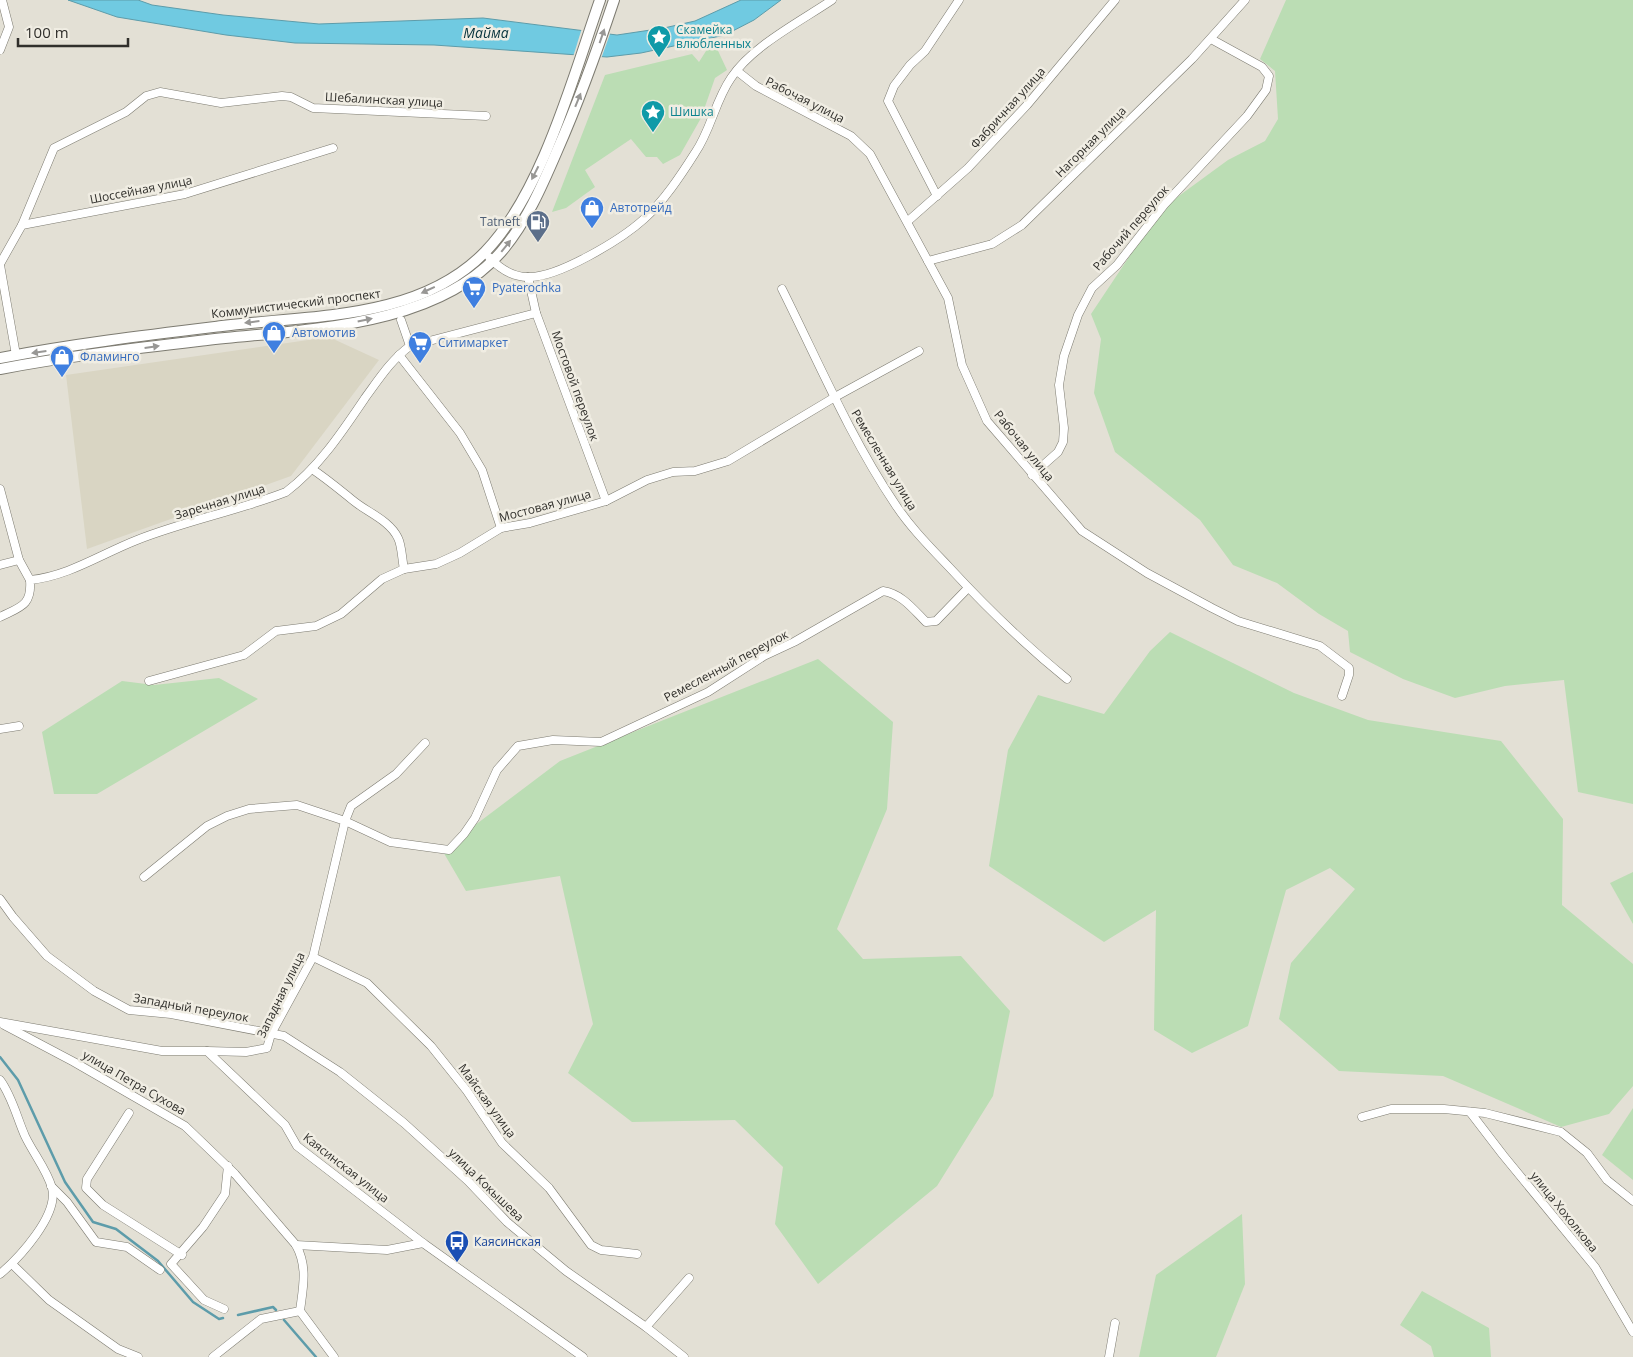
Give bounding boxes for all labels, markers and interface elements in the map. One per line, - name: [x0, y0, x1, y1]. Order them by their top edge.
- scale bar: [18, 15, 128, 47]
- place label: Скамейка влюбленных: [676, 21, 752, 52]
- text: 100 m: [25, 22, 69, 42]
- water label: Майма: [463, 23, 509, 42]
- place icon: Скамейка влюбленных: [646, 24, 672, 58]
- one-way arrow: [598, 29, 606, 44]
- street label: Фабричная улица: [966, 63, 1049, 152]
- street label: Рабочая улица: [763, 72, 848, 127]
- street label: Шебалинская улица: [325, 88, 443, 111]
- one-way arrow: [575, 93, 582, 108]
- place icon: Шишка: [640, 99, 666, 133]
- street label: Нагорная улица: [1051, 102, 1130, 181]
- place label: Шишка: [670, 103, 714, 120]
- one-way arrow: [531, 165, 539, 180]
- street label: Шоссейная улица: [88, 171, 194, 208]
- street label: Рабочий переулок: [1089, 181, 1173, 274]
- shop icon: Автотрейд: [579, 195, 605, 229]
- place label: Автотрейд: [610, 199, 672, 216]
- fuel station icon: Tatneft: [525, 209, 551, 243]
- place label: Tatneft: [480, 213, 520, 230]
- one-way arrow: [501, 239, 512, 252]
- supermarket icon: Pyaterochka: [461, 275, 487, 309]
- place label: Pyaterochka: [492, 279, 561, 296]
- street label: Коммунистический проспект: [210, 285, 382, 322]
- one-way arrow: [421, 286, 435, 294]
- one-way arrow: [358, 316, 373, 324]
- one-way arrow: [244, 318, 260, 326]
- shop icon: Автомотив: [261, 320, 287, 354]
- place label: Автомотив: [292, 324, 356, 341]
- street label: Мостовой переулок: [548, 328, 604, 444]
- supermarket icon: Ситимаркет: [407, 330, 433, 364]
- place label: Ситимаркет: [438, 334, 508, 351]
- one-way arrow: [144, 342, 160, 350]
- shop icon: Фламинго: [49, 344, 75, 378]
- one-way arrow: [31, 348, 47, 356]
- place label: Фламинго: [80, 348, 140, 365]
- street label: Ремесленная улица: [847, 406, 921, 513]
- street label: Рабочая улица: [991, 407, 1058, 485]
- street label: Заречная улица: [173, 480, 267, 523]
- street label: Мостовая улица: [497, 485, 593, 526]
- street label: Ремесленный переулок: [661, 625, 792, 706]
- street label: Западная улица: [252, 949, 309, 1040]
- street label: Западный переулок: [132, 989, 251, 1026]
- street label: улица Петра Сухова: [79, 1046, 189, 1119]
- street label: Майская улица: [455, 1060, 520, 1141]
- street label: Каясинская улица: [300, 1129, 393, 1207]
- street label: улица Кокышева: [445, 1144, 528, 1225]
- street label: улица Хохолкова: [1527, 1168, 1602, 1256]
- bus stop icon: Каясинская: [444, 1229, 470, 1263]
- place label: Каясинская: [474, 1233, 541, 1250]

